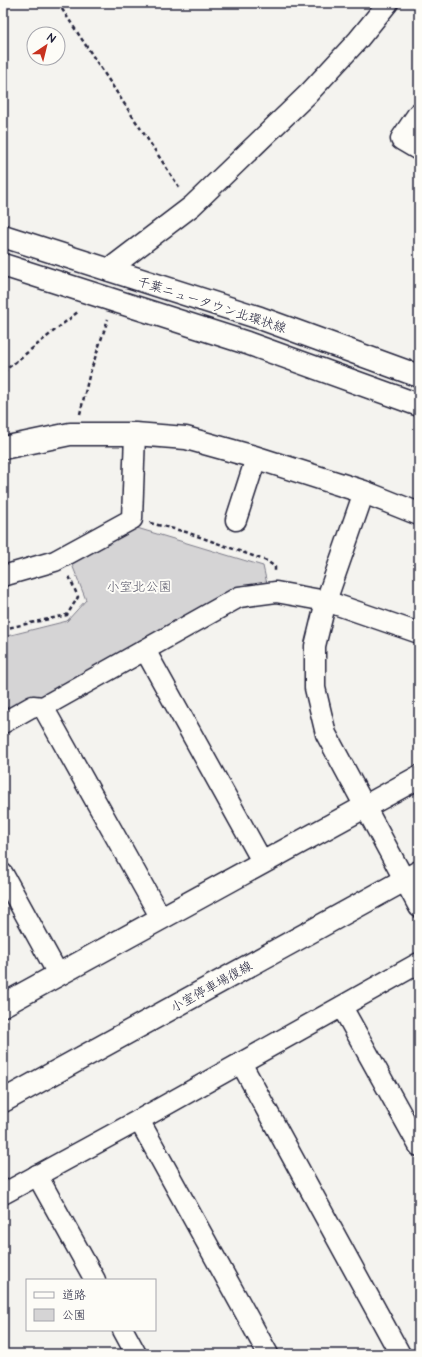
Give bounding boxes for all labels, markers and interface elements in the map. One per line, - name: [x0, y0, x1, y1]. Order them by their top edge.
- north arrow: [26, 26, 66, 66]
- text: N: [44, 30, 59, 46]
- street label: 千葉ニュータウン北環状線: [135, 272, 289, 338]
- park label: 小室北公園: [106, 578, 172, 596]
- street label: 小室停車場復線: [167, 956, 257, 1017]
- legend: [26, 1279, 156, 1331]
- text: 道路: [62, 1287, 86, 1304]
- text: 公園: [62, 1307, 86, 1324]

